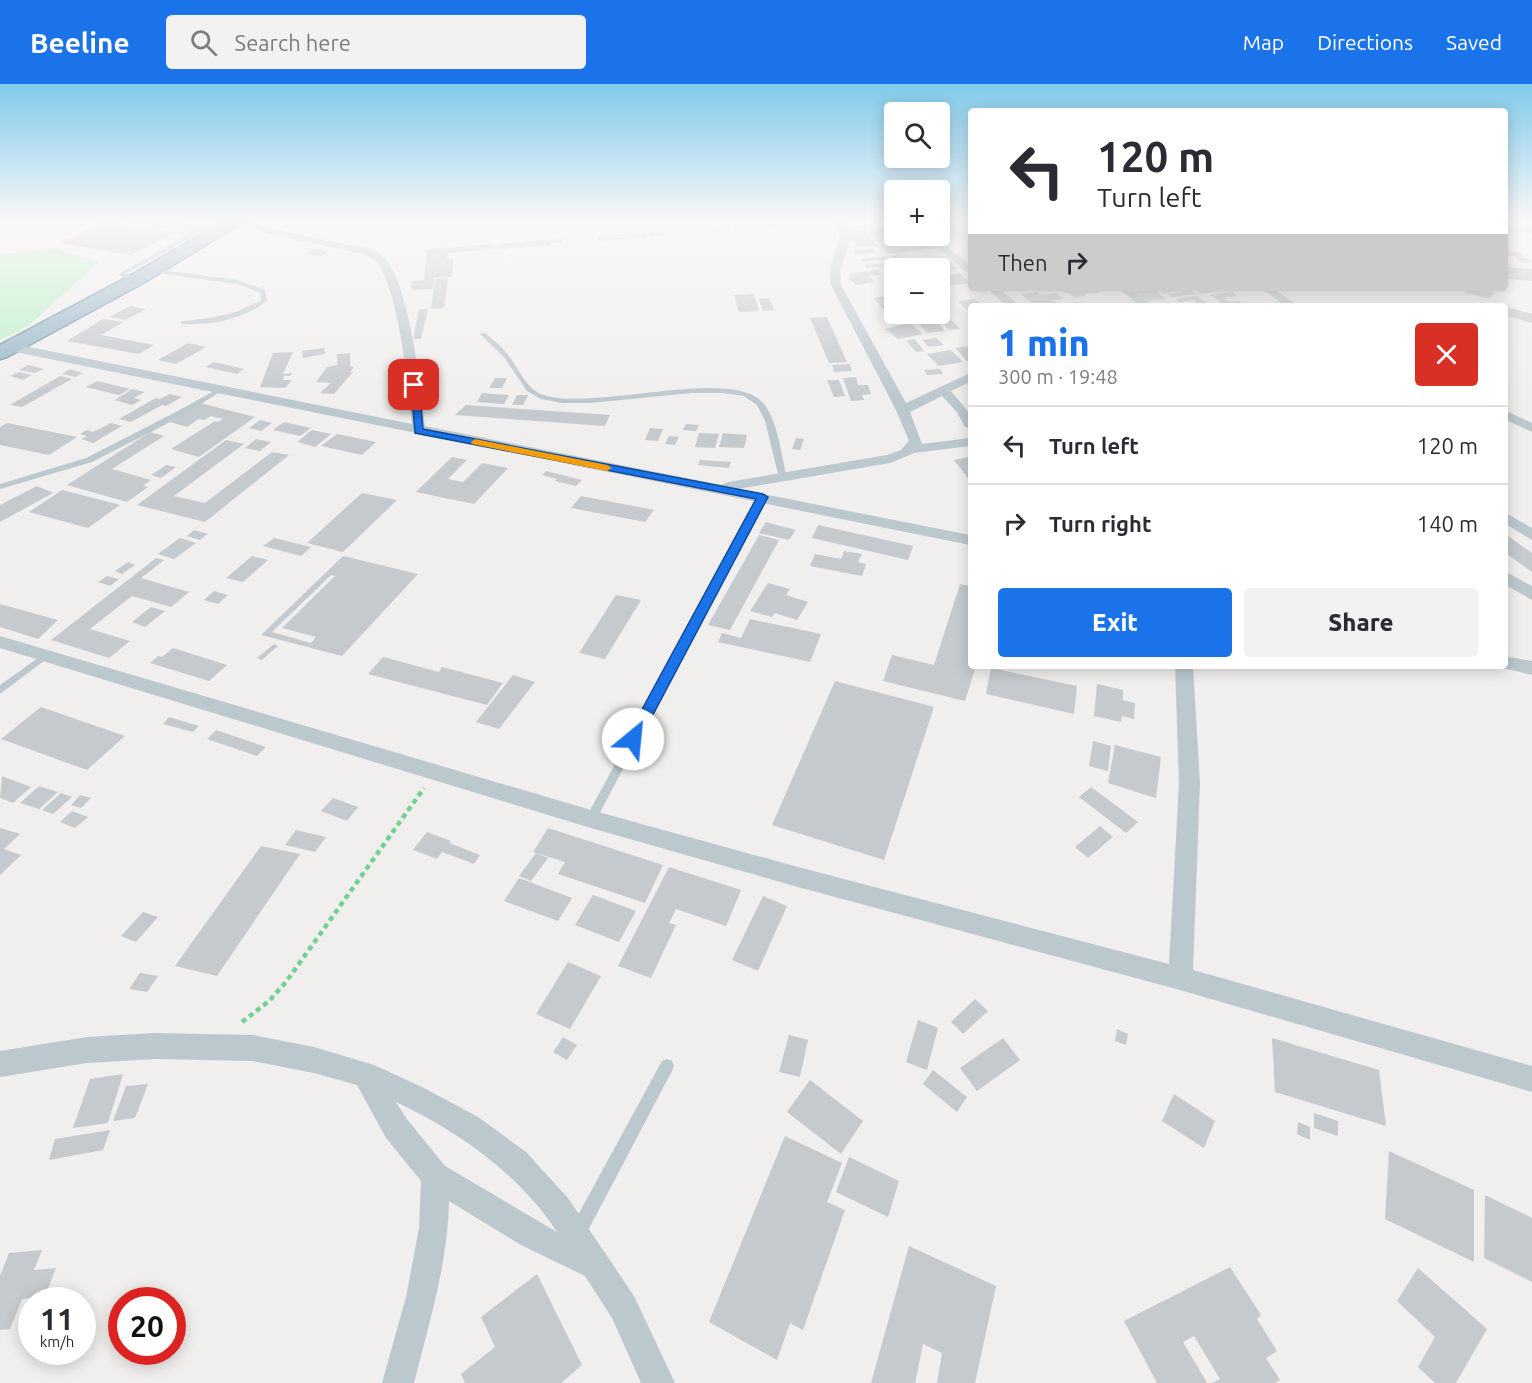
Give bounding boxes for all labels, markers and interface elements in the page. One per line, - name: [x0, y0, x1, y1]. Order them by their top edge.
- search box: [166, 15, 586, 69]
- icon: search: [187, 26, 220, 59]
- text: Beeline: [30, 27, 130, 58]
- text: Search here: [235, 30, 351, 55]
- text: Map: [1243, 30, 1284, 54]
- text: Directions: [1317, 30, 1413, 54]
- text: Saved: [1446, 30, 1502, 54]
- map controls: [884, 102, 950, 324]
- button: search: [884, 102, 950, 168]
- icon: left: [998, 132, 1076, 210]
- text: 120 m: [1097, 133, 1214, 180]
- button: +: [884, 180, 950, 246]
- text: Turn left: [1097, 182, 1201, 212]
- icon: right: [1060, 246, 1093, 279]
- text: Then: [998, 250, 1048, 275]
- button: −: [884, 258, 950, 324]
- text: 1 min: [998, 322, 1090, 363]
- button: close: [1415, 323, 1478, 386]
- pin: [388, 359, 439, 410]
- text: 300 m · 19:48: [998, 365, 1118, 388]
- icon: arrive: [397, 368, 430, 401]
- icon: left: [998, 429, 1031, 462]
- text: Turn left: [1049, 433, 1139, 458]
- text: 120 m: [1417, 433, 1478, 458]
- icon: right: [998, 507, 1031, 540]
- text: Turn right: [1049, 511, 1151, 536]
- text: 140 m: [1417, 511, 1478, 536]
- button: Exit: [998, 588, 1232, 657]
- button: Share: [1244, 588, 1478, 657]
- position arrow: [601, 707, 665, 771]
- speed limit sign: 20: [108, 1287, 186, 1365]
- text: 11: [40, 1302, 74, 1336]
- text: km/h: [40, 1333, 74, 1350]

